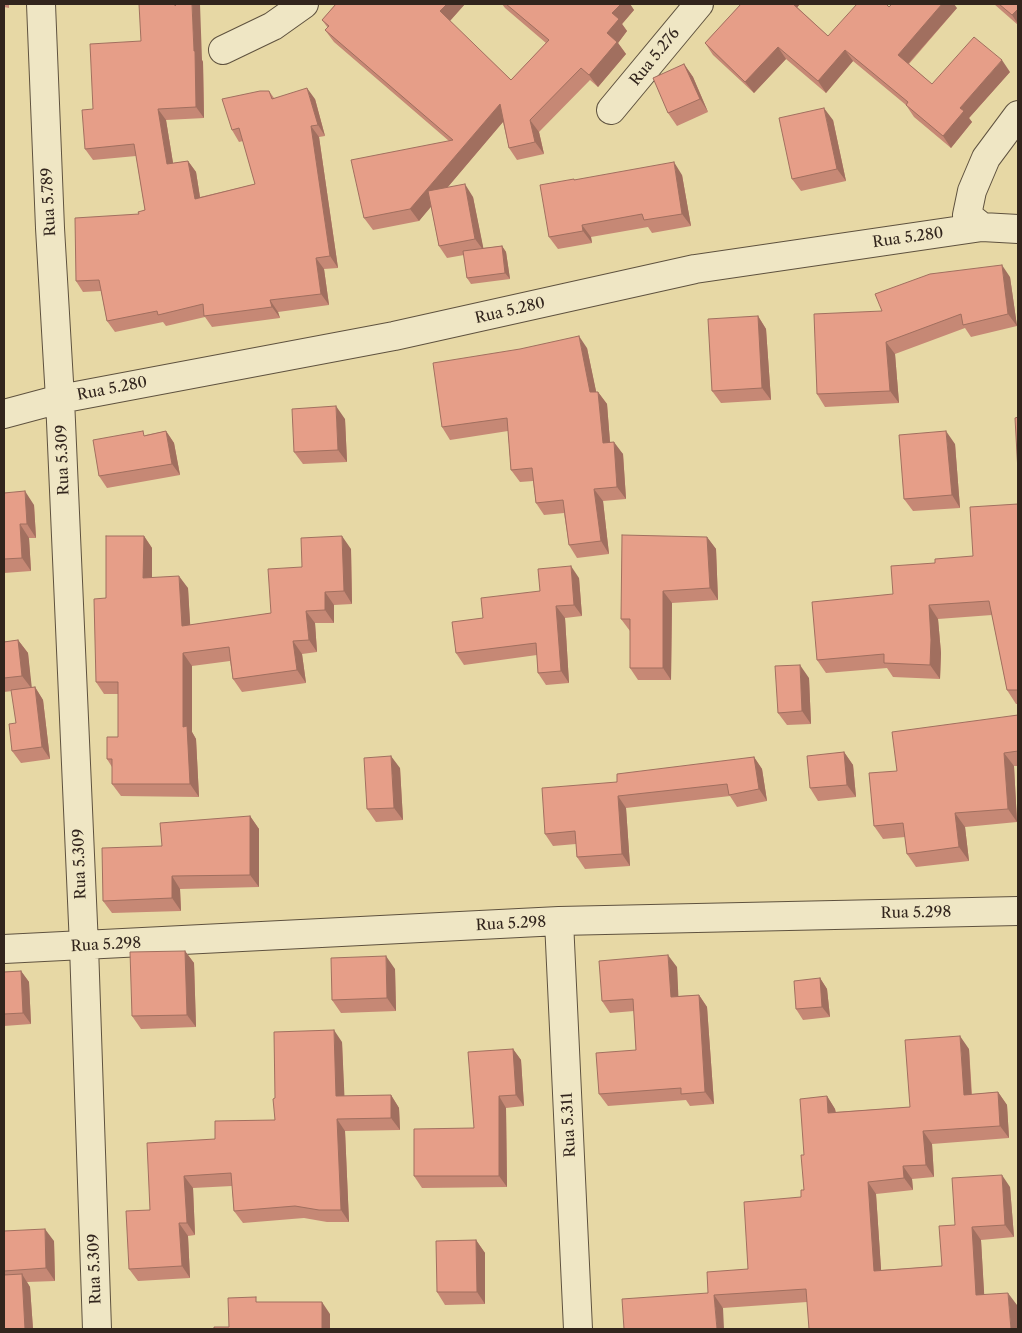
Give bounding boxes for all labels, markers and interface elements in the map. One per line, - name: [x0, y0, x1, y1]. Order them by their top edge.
- street label: Rua 5.276: [626, 25, 684, 89]
- street label: Rua 5.789: [38, 167, 60, 237]
- street label: Rua 5.280: [871, 224, 945, 252]
- street label: Rua 5.280: [473, 294, 547, 328]
- street label: Rua 5.280: [75, 373, 149, 405]
- street label: Rua 5.309: [53, 424, 73, 496]
- street label: Rua 5.309: [70, 828, 90, 900]
- street label: Rua 5.298: [881, 903, 951, 923]
- street label: Rua 5.298: [475, 913, 547, 935]
- street label: Rua 5.298: [70, 934, 142, 956]
- street label: Rua 5.311: [558, 1092, 580, 1158]
- street label: Rua 5.309: [85, 1233, 105, 1305]

